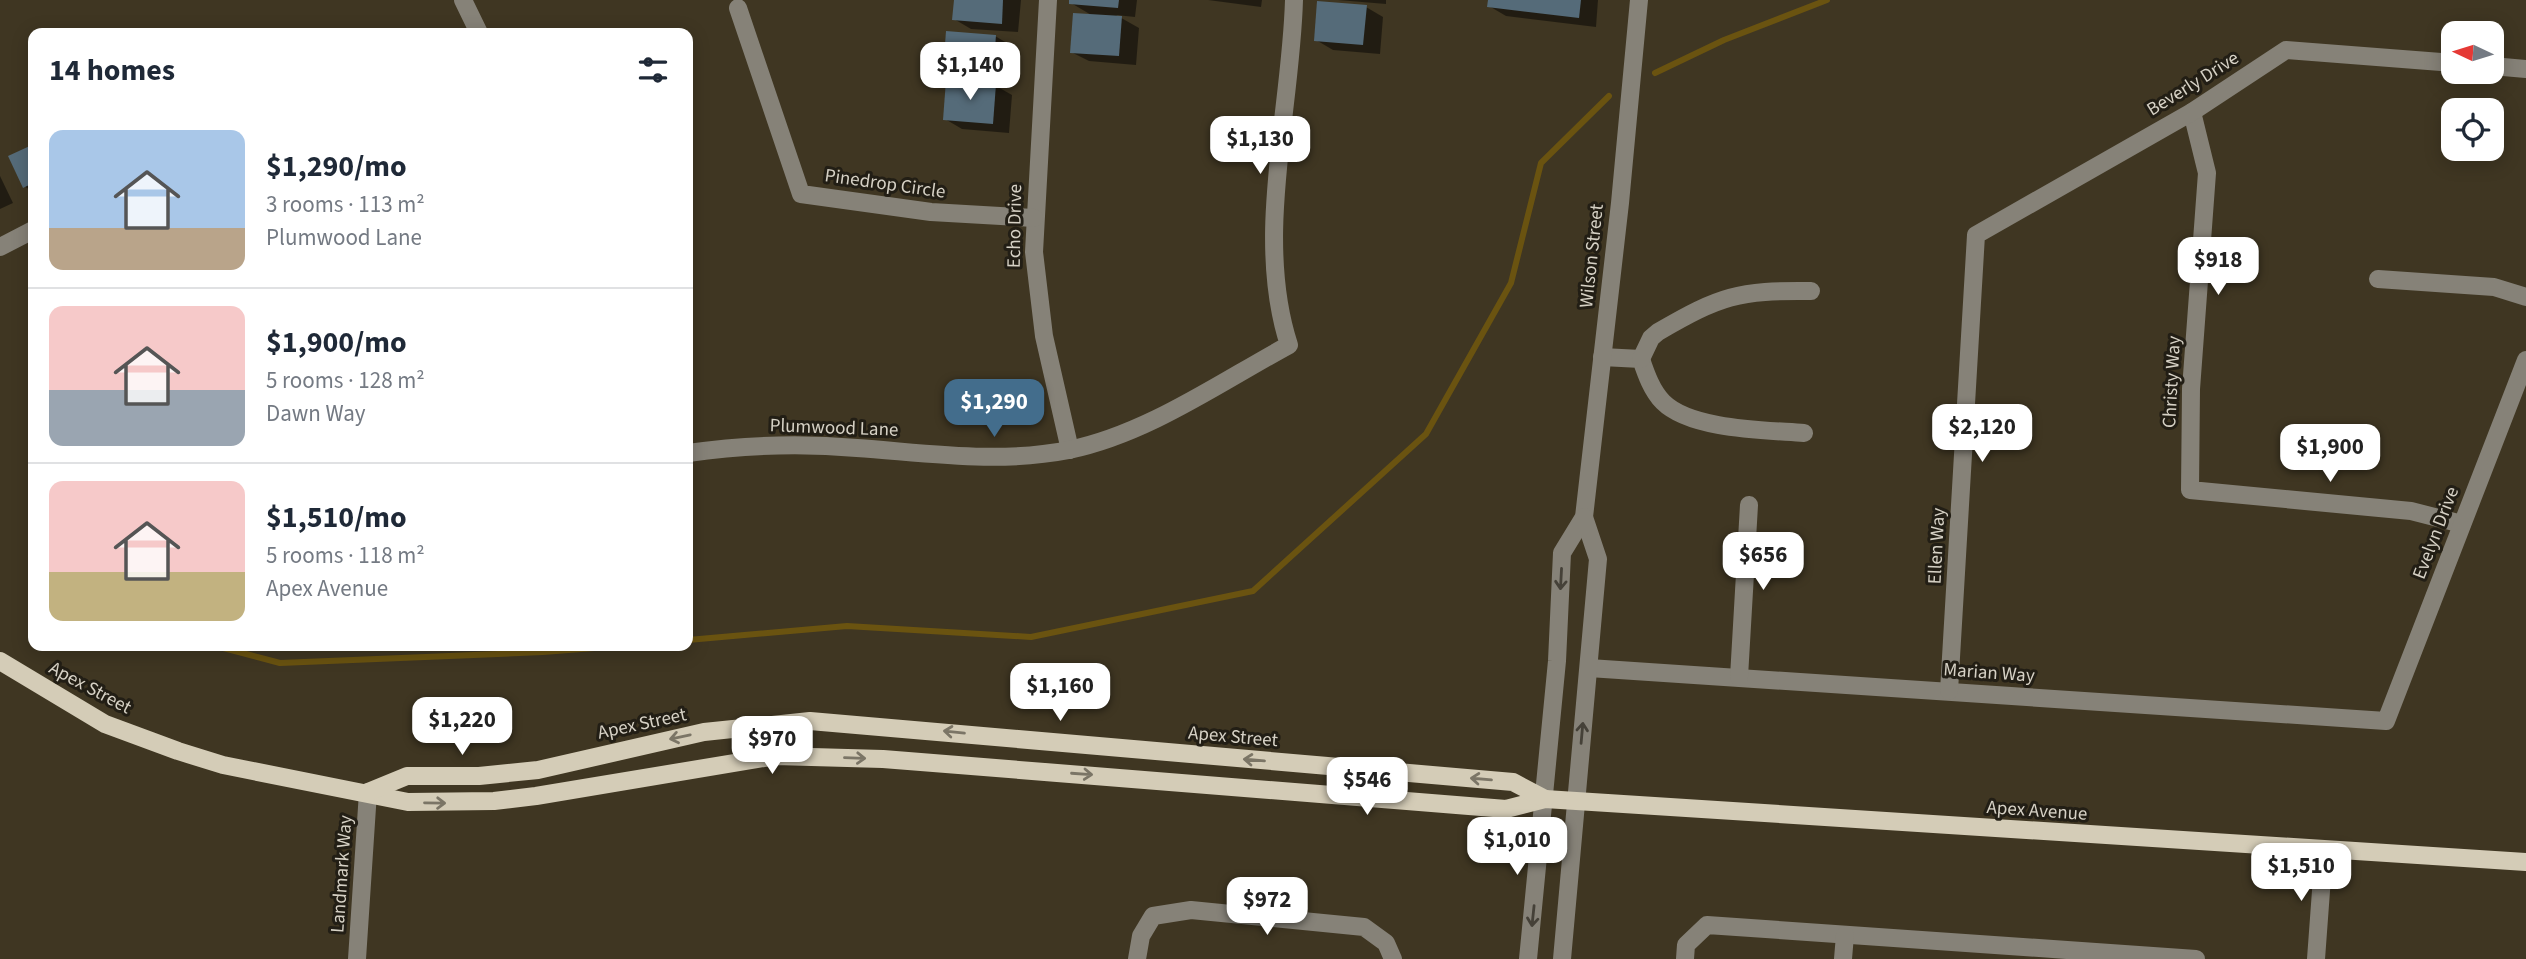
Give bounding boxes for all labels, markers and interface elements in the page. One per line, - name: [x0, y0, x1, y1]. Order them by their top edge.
- north arrow: [2441, 21, 2504, 84]
- map controls: [2441, 21, 2504, 161]
- pin: $1,140: [913, 42, 1027, 102]
- street label: Beverly Drive: [2142, 45, 2244, 123]
- text: $1,140: [936, 48, 1004, 81]
- text: 14 homes: [49, 49, 175, 92]
- icon: filters: [634, 51, 672, 89]
- button: locate: [2441, 98, 2504, 161]
- pin: $1,130: [1203, 116, 1317, 176]
- text: $1,130: [1226, 122, 1294, 155]
- text: $1,290/mo: [266, 145, 407, 188]
- icon: home: [105, 158, 189, 242]
- street label: Pinedrop Circle: [823, 162, 947, 206]
- street label: Echo Drive: [1001, 184, 1029, 268]
- text: 3 rooms · 113 m²: [266, 188, 425, 221]
- street label: Wilson Street: [1573, 202, 1611, 309]
- text: Plumwood Lane: [266, 221, 422, 254]
- pin: $918: [2177, 238, 2259, 297]
- text: $918: [2194, 243, 2242, 276]
- text: $1,900/mo: [266, 321, 407, 364]
- icon: home: [105, 334, 189, 418]
- street label: Christy Way: [2156, 335, 2188, 429]
- text: 5 rooms · 128 m²: [266, 364, 425, 397]
- pin: $1,290: [937, 380, 1051, 439]
- text: $1,290: [960, 385, 1028, 418]
- text: Dawn Way: [266, 397, 366, 430]
- pin: $2,120: [1925, 405, 2039, 464]
- text: $2,120: [1948, 410, 2016, 443]
- street label: Plumwood Lane: [769, 412, 899, 444]
- pin: $1,900: [2273, 424, 2387, 484]
- text: $1,900: [2296, 430, 2364, 463]
- street label: Evelyn Drive: [2406, 483, 2466, 583]
- text: $1,510/mo: [266, 496, 407, 539]
- street label: Ellen Way: [1922, 507, 1952, 585]
- icon: home: [105, 509, 189, 593]
- pin: $656: [1722, 532, 1804, 592]
- text: $656: [1739, 538, 1787, 571]
- text: 5 rooms · 118 m²: [266, 539, 425, 572]
- one-way arrow: [1554, 567, 1567, 590]
- text: Apex Avenue: [266, 572, 388, 605]
- street label: Apex Street: [44, 655, 137, 721]
- street label: Marian Way: [1942, 656, 2036, 690]
- pin: $1,160: [1003, 664, 1117, 723]
- text: $1,160: [1026, 669, 1094, 702]
- pin: $1,220: [405, 698, 519, 757]
- street label: Apex Street: [595, 701, 689, 747]
- text: $1,220: [428, 703, 496, 736]
- pin: $970: [731, 716, 813, 776]
- street label: Apex Street: [1187, 720, 1280, 754]
- text: $970: [748, 722, 796, 755]
- one-way arrow: [1576, 723, 1589, 745]
- one-way arrow: [944, 725, 966, 738]
- one-way arrow: [669, 731, 692, 745]
- one-way arrow: [843, 751, 866, 764]
- one-way arrow: [1243, 753, 1266, 766]
- pin: $546: [1326, 758, 1408, 817]
- text: $546: [1343, 763, 1391, 796]
- one-way arrow: [1070, 768, 1093, 781]
- one-way arrow: [1470, 772, 1493, 785]
- street label: Apex Avenue: [1986, 794, 2088, 828]
- one-way arrow: [423, 796, 446, 809]
- street label: Landmark Way: [324, 814, 360, 934]
- pin: $1,010: [1460, 818, 1574, 877]
- text: $1,010: [1483, 823, 1551, 856]
- pin: $1,510: [2244, 844, 2358, 903]
- text: $1,510: [2267, 849, 2335, 882]
- pin: $972: [1226, 878, 1308, 937]
- text: $972: [1243, 883, 1291, 916]
- one-way arrow: [1526, 904, 1539, 927]

